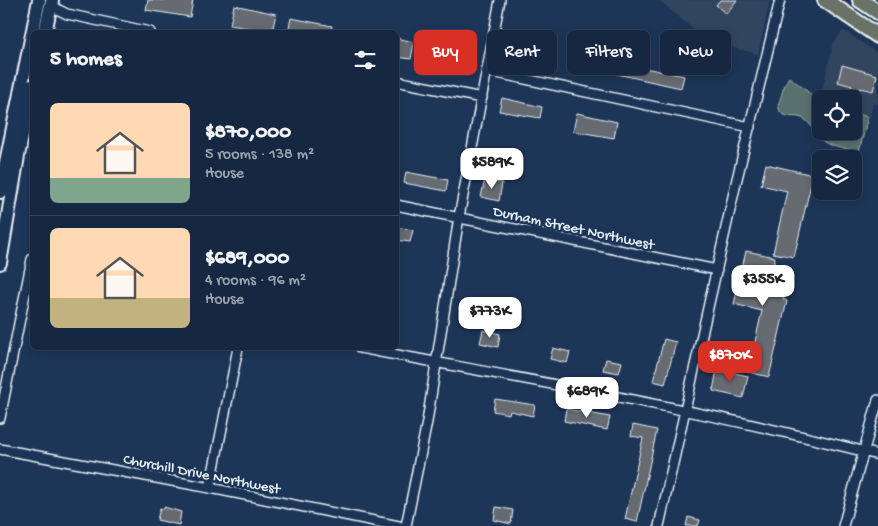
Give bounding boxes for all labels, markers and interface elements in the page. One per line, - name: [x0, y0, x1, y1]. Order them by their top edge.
- chip: Buy: [414, 30, 477, 75]
- chip: Rent: [487, 30, 557, 75]
- chip: Filters: [567, 30, 650, 75]
- chip: New: [660, 30, 731, 75]
- icon: filters: [351, 46, 379, 74]
- text: 5 homes: [50, 48, 122, 73]
- map controls: [812, 90, 862, 200]
- button: locate: [812, 90, 862, 140]
- text: $870,000: [205, 121, 291, 146]
- icon: home: [90, 123, 150, 183]
- text: 5 rooms · 138 m²: [205, 146, 314, 165]
- pin: $589K: [457, 148, 527, 190]
- button: layers: [812, 150, 862, 200]
- text: $589K: [471, 154, 513, 173]
- text: House: [205, 165, 244, 184]
- street label: Durham Street Northwest: [490, 203, 658, 255]
- text: $689,000: [205, 247, 289, 272]
- icon: home: [90, 248, 150, 308]
- pin: $355K: [728, 264, 798, 307]
- text: $355K: [742, 271, 784, 290]
- text: 4 rooms · 96 m²: [205, 272, 306, 291]
- text: House: [205, 291, 244, 310]
- pin: $773K: [455, 296, 525, 339]
- text: $773K: [470, 303, 510, 322]
- pin: $870K: [695, 340, 765, 383]
- text: $870K: [709, 347, 751, 366]
- pin: $689K: [552, 376, 622, 419]
- text: $689K: [567, 383, 607, 402]
- street label: Churchill Drive Northwest: [122, 451, 283, 499]

